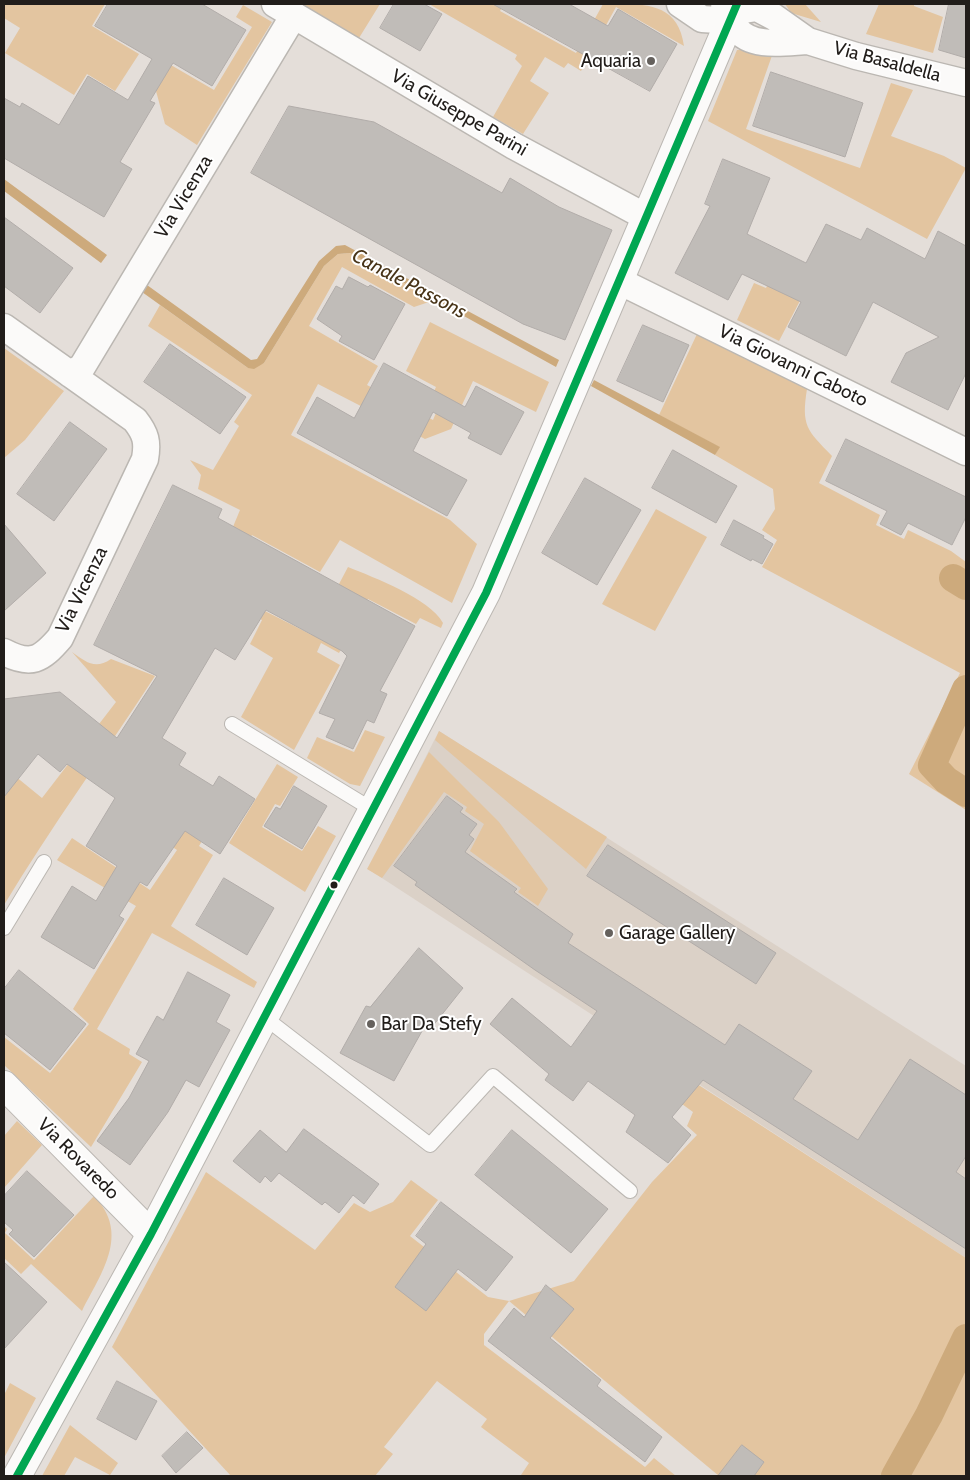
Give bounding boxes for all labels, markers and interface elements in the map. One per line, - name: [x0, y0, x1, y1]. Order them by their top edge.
- street label: Via Basaldella: [831, 37, 943, 87]
- place label: Aquaria: [581, 50, 641, 72]
- marker: Aquaria: [645, 55, 657, 67]
- street label: Via Giuseppe Parini: [387, 65, 531, 161]
- street label: Via Vicenza: [150, 151, 218, 243]
- water label: Canale Passons: [348, 244, 470, 324]
- street label: Via Giovanni Caboto: [715, 320, 871, 412]
- street label: Via Vicenza: [51, 543, 113, 637]
- unlabelled marker: [329, 880, 339, 890]
- place label: Garage Gallery: [619, 922, 735, 944]
- marker: Garage Gallery: [603, 927, 615, 939]
- place label: Bar Da Stefy: [381, 1013, 482, 1035]
- marker: Bar Da Stefy: [365, 1018, 377, 1030]
- street label: Via Rovaredo: [32, 1113, 124, 1205]

